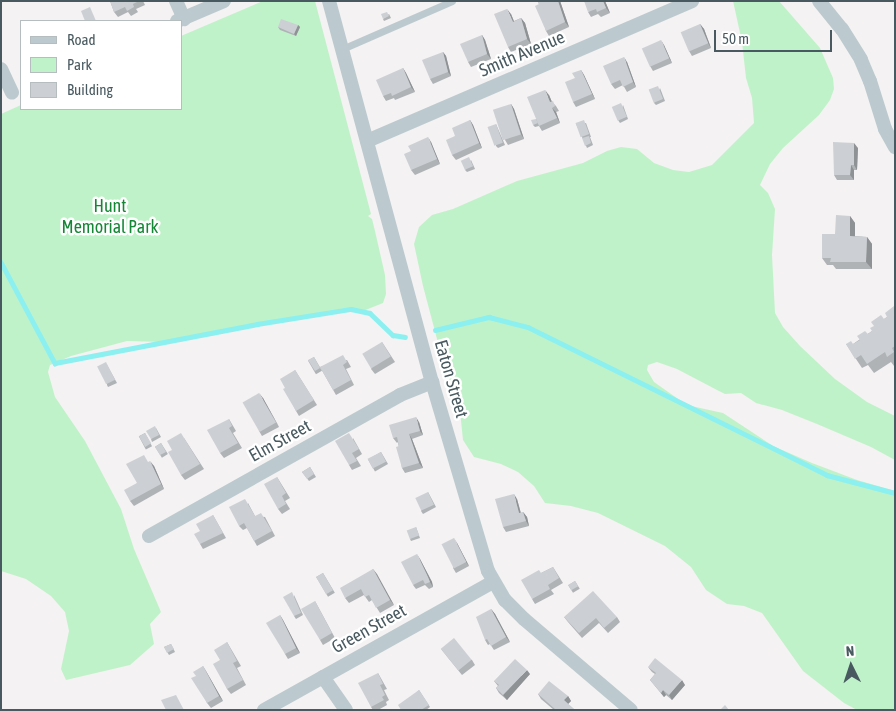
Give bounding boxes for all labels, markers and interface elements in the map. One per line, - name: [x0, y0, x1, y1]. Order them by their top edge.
- legend: [20, 20, 182, 110]
- scale bar: [716, 20, 834, 52]
- street label: Smith Avenue: [476, 26, 568, 82]
- text: 50 m: [722, 30, 749, 47]
- text: Road: [67, 31, 96, 48]
- text: Park: [67, 56, 92, 73]
- text: Building: [67, 81, 113, 98]
- park label: Hunt Memorial Park: [62, 196, 158, 238]
- street label: Eaton Street: [430, 337, 472, 421]
- street label: Elm Street: [245, 415, 315, 467]
- street label: Green Street: [328, 600, 410, 658]
- north arrow: [826, 641, 876, 691]
- text: N: [845, 643, 855, 659]

